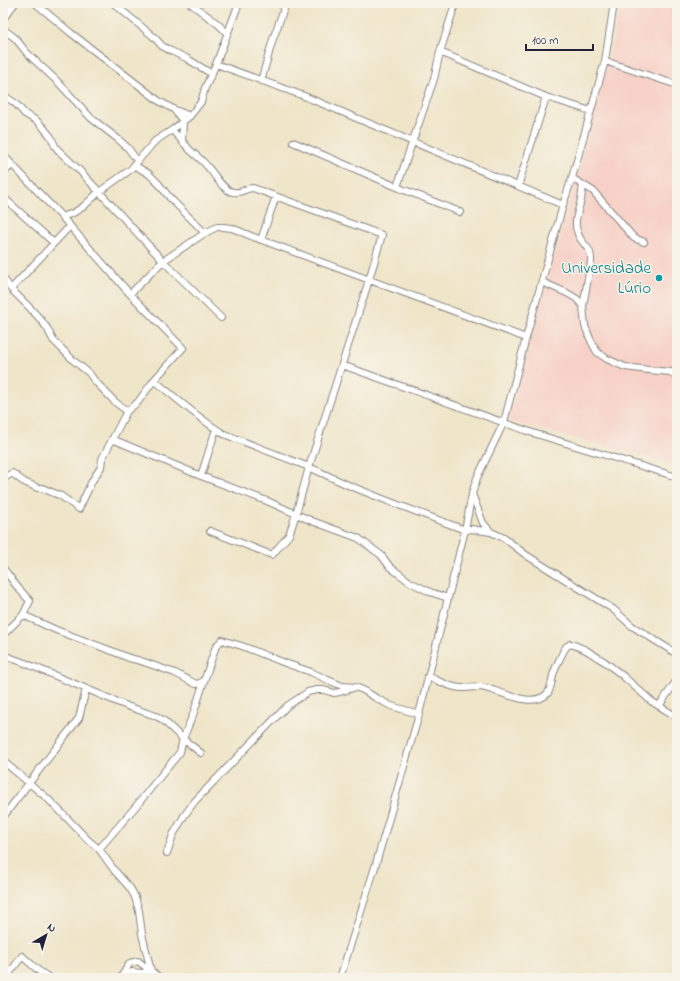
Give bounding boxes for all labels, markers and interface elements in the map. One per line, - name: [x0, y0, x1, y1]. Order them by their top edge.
- scale bar: [526, 26, 593, 52]
- text: 100 m: [532, 32, 559, 50]
- place label: Universidade Lúrio: [561, 256, 651, 301]
- marker: Universidade Lúrio: [654, 273, 664, 283]
- north arrow: [26, 915, 66, 955]
- text: N: [44, 919, 59, 937]

